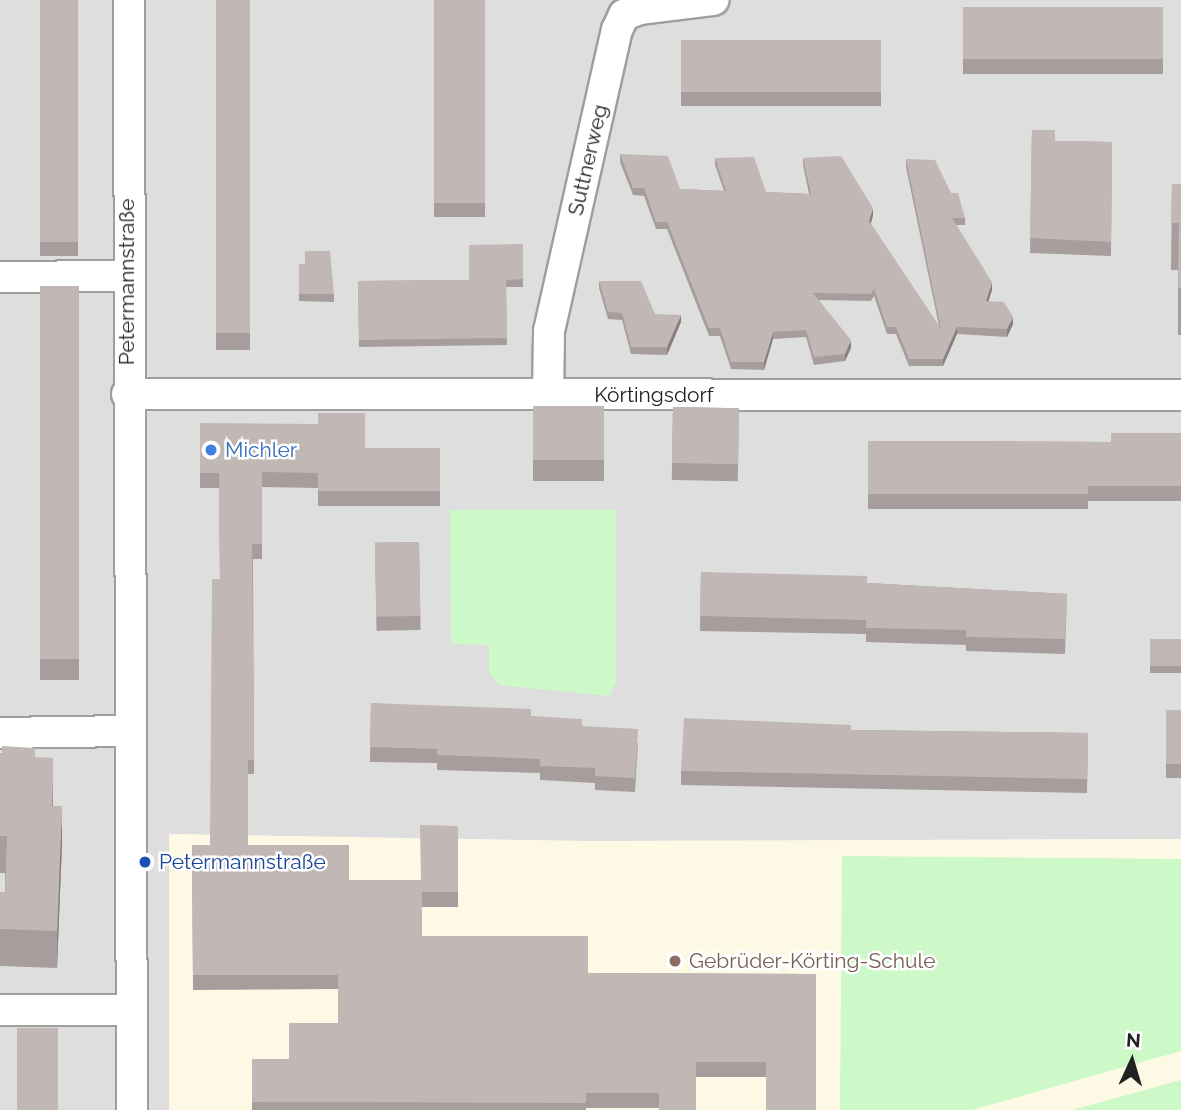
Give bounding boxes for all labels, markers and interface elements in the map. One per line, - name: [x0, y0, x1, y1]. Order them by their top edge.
- street label: Suttnerweg: [563, 102, 613, 218]
- street label: Petermannstraße: [114, 199, 140, 365]
- street label: Körtingsdorf: [594, 382, 714, 408]
- place label: Michler: [225, 437, 297, 463]
- marker: Michler: [203, 442, 219, 458]
- place label: Petermannstraße: [159, 849, 326, 875]
- marker: Petermannstraße: [137, 854, 153, 870]
- place label: Gebrüder-Körting-Schule: [689, 948, 935, 974]
- marker: Gebrüder-Körting-Schule: [667, 953, 683, 969]
- north arrow: [1097, 1026, 1167, 1096]
- text: N: [1125, 1029, 1141, 1052]

